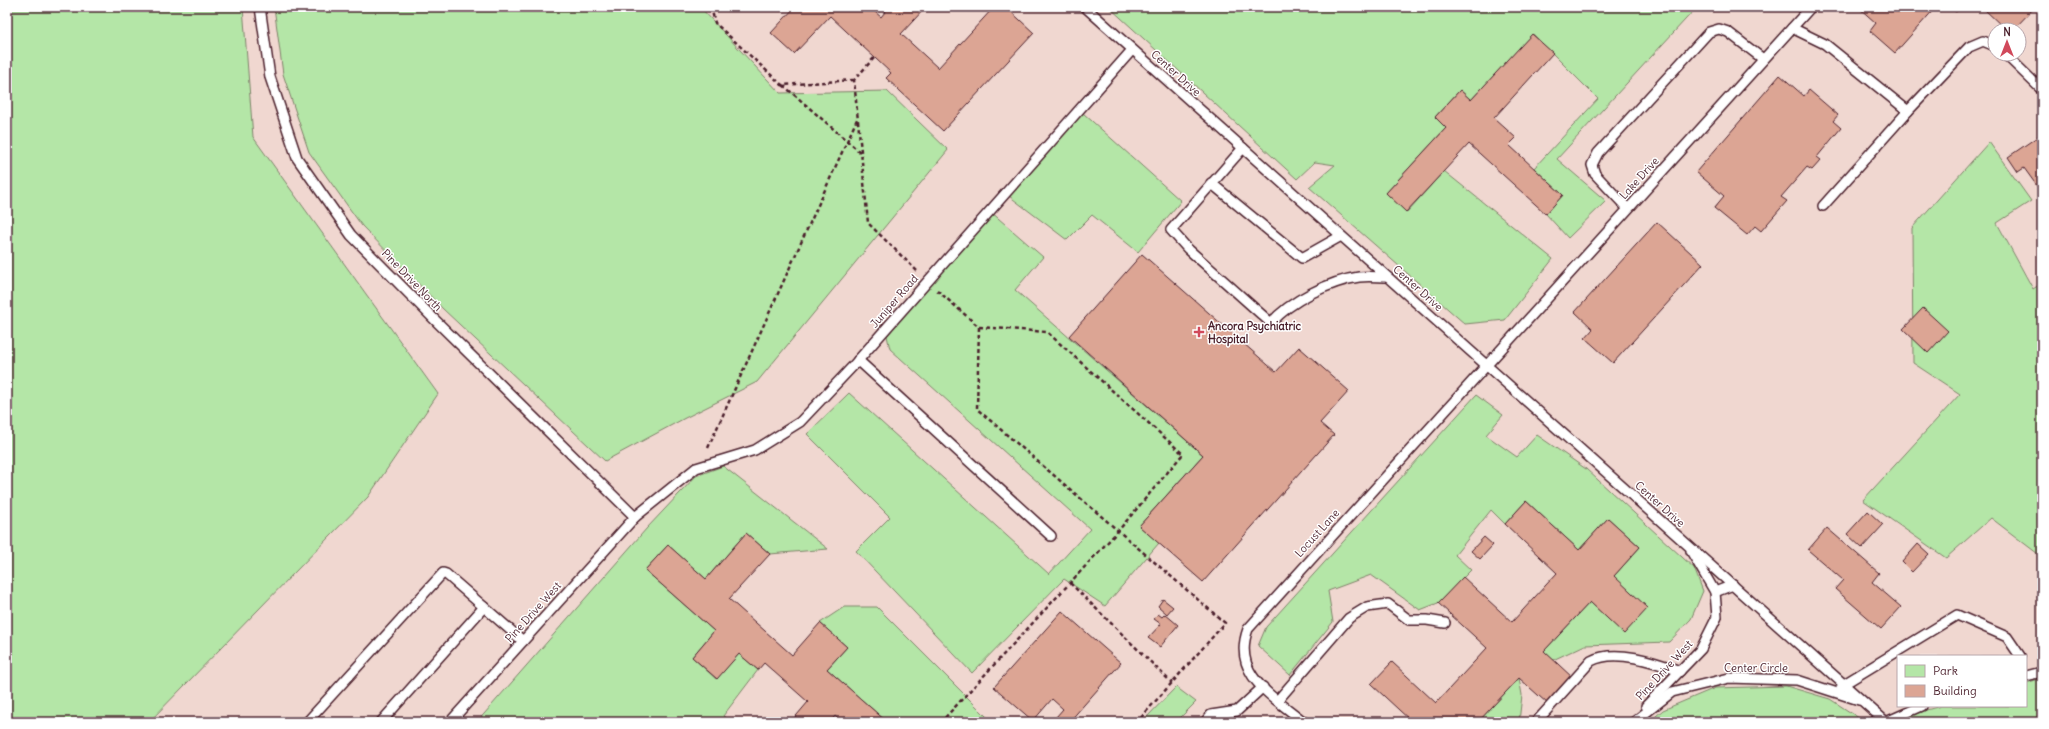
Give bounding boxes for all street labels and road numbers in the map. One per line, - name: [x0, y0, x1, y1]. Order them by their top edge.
- street label: Center Drive: [1148, 47, 1204, 99]
- street label: Lake Drive: [1616, 154, 1662, 202]
- street label: Pine Drive North: [379, 246, 445, 314]
- street label: Center Drive: [1390, 262, 1446, 314]
- street label: Juniper Road: [867, 271, 921, 330]
- street label: Center Drive: [1632, 478, 1688, 530]
- street label: Locust Lane: [1292, 506, 1342, 560]
- street label: Pine Drive West: [502, 579, 564, 645]
- street label: Pine Drive West: [1633, 637, 1696, 703]
- street label: Center Circle: [1724, 661, 1788, 675]

